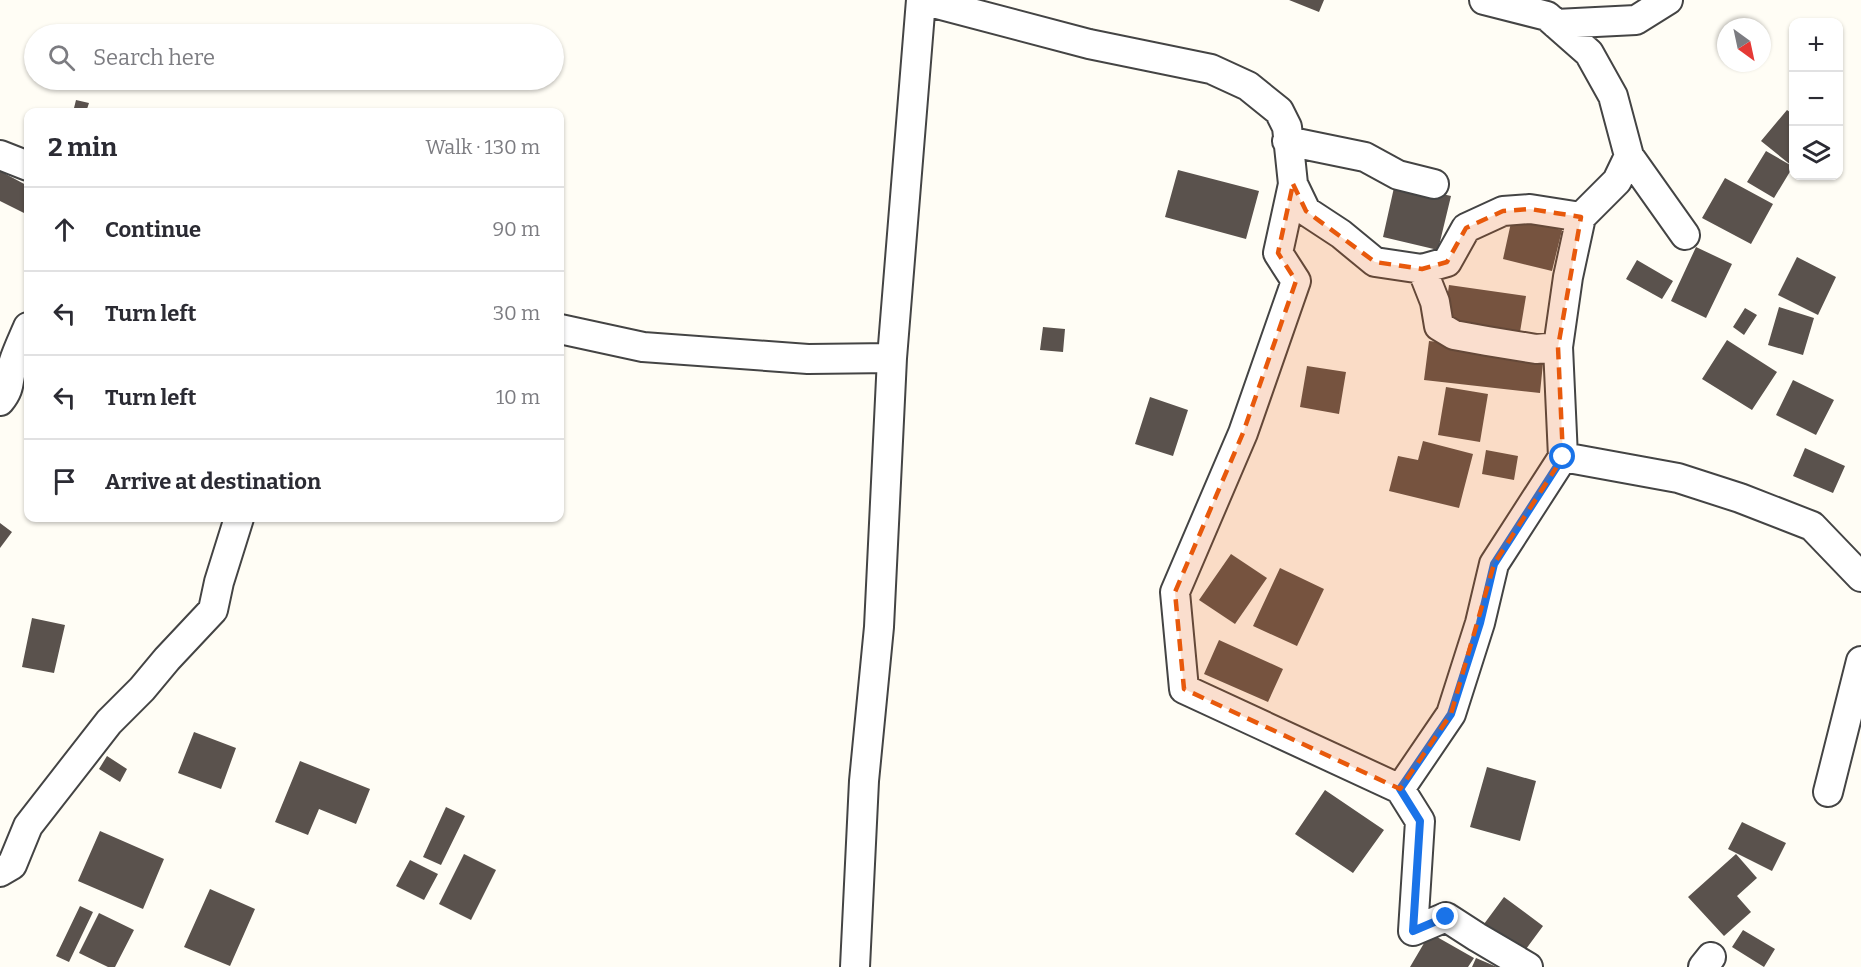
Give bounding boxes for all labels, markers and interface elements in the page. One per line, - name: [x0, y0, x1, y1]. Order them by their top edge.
- north arrow: [1717, 18, 1771, 72]
- map controls: [1789, 18, 1843, 180]
- button: +: [1789, 18, 1843, 72]
- search box: [24, 24, 564, 90]
- icon: search: [45, 41, 78, 74]
- text: Search here: [93, 44, 215, 71]
- button: −: [1789, 72, 1843, 126]
- button: layers: [1789, 126, 1843, 180]
- text: 2 min: [48, 132, 117, 163]
- text: Walk · 130 m: [426, 135, 540, 159]
- icon: ahead: [48, 213, 81, 246]
- text: Continue: [105, 216, 201, 243]
- text: 90 m: [492, 217, 540, 241]
- icon: left: [48, 297, 81, 330]
- text: Turn left: [105, 300, 197, 327]
- text: 30 m: [493, 301, 540, 325]
- icon: left: [48, 381, 81, 414]
- text: Turn left: [105, 384, 197, 411]
- text: 10 m: [496, 385, 540, 409]
- route start: [1549, 443, 1575, 469]
- icon: arrive: [48, 465, 81, 498]
- text: Arrive at destination: [105, 468, 321, 495]
- route end: [1432, 903, 1458, 929]

